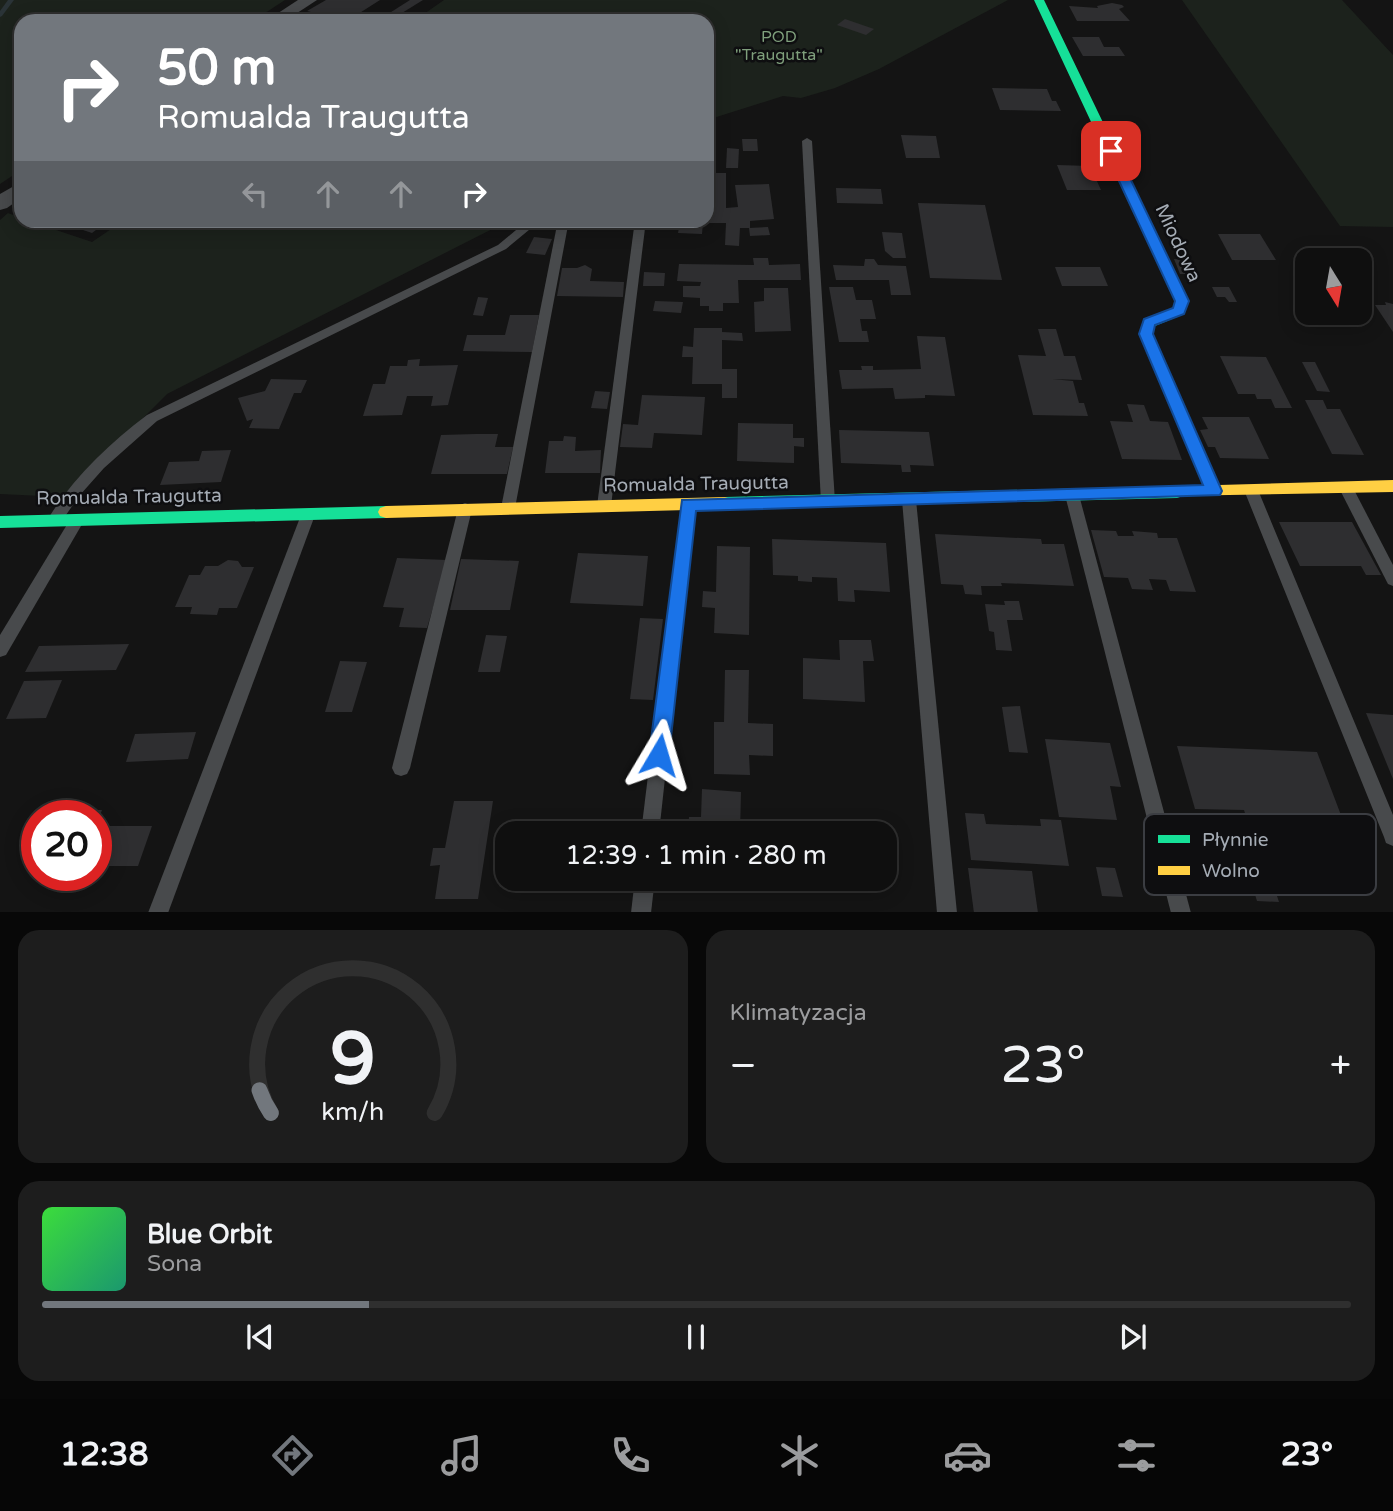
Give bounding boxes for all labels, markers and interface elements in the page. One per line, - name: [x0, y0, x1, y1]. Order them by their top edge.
- park label: POD "Traugutta": [735, 27, 823, 65]
- text: 50 m: [157, 39, 276, 98]
- icon: right: [42, 42, 133, 133]
- text: Romualda Traugutta: [157, 99, 470, 137]
- pin: [1081, 121, 1141, 181]
- icon: arrive: [1092, 132, 1130, 170]
- icon: left: [236, 175, 274, 213]
- icon: ahead: [309, 175, 347, 213]
- icon: ahead: [382, 175, 420, 213]
- icon: right: [455, 175, 493, 213]
- street label: Miodowa: [1150, 201, 1206, 285]
- north arrow: [1295, 248, 1372, 326]
- map controls: [1295, 248, 1372, 325]
- street label: Romualda Traugutta: [603, 471, 789, 497]
- street label: Romualda Traugutta: [36, 484, 222, 510]
- position arrow: [622, 718, 696, 792]
- speed limit sign: 20: [21, 800, 112, 891]
- legend: [1144, 814, 1376, 895]
- text: Płynnie: [1202, 829, 1269, 851]
- text: 12:39 · 1 min · 280 m: [565, 840, 827, 871]
- text: Wolno: [1202, 860, 1260, 882]
- text: Klimatyzacja: [730, 999, 867, 1027]
- text: 9: [330, 1016, 376, 1104]
- text: 23°: [1001, 1034, 1086, 1097]
- text: −: [730, 1043, 757, 1089]
- text: +: [1330, 1043, 1351, 1089]
- text: km/h: [321, 1096, 384, 1126]
- text: Blue Orbit: [147, 1219, 272, 1250]
- text: Sona: [147, 1250, 202, 1278]
- icon: previous: [241, 1318, 279, 1356]
- icon: pause: [677, 1318, 715, 1356]
- icon: next: [1114, 1318, 1152, 1356]
- icon: directions: [268, 1431, 317, 1480]
- icon: music: [437, 1431, 486, 1480]
- icon: phone: [606, 1431, 655, 1480]
- icon: climate: [775, 1431, 824, 1480]
- icon: car: [943, 1431, 992, 1480]
- icon: filters: [1112, 1431, 1161, 1480]
- text: 12:38: [60, 1436, 149, 1474]
- text: 23°: [1281, 1436, 1333, 1474]

